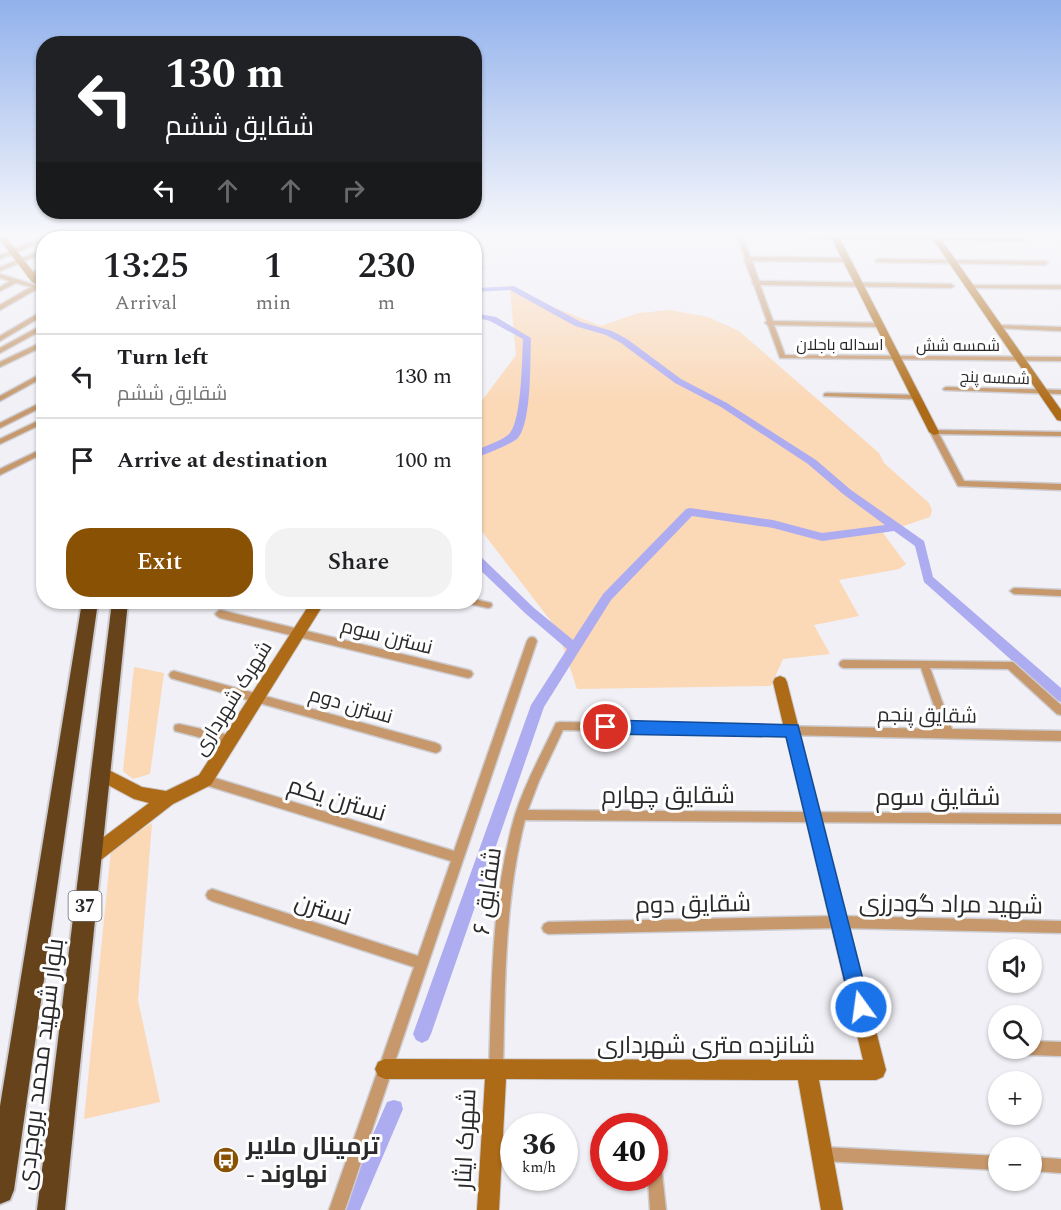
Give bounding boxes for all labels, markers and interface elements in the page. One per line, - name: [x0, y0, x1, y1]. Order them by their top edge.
- text: 130 m: [165, 43, 284, 106]
- icon: left: [66, 60, 144, 138]
- text: شقایق ششم: [165, 106, 314, 148]
- icon: left: [148, 174, 181, 207]
- icon: ahead: [211, 174, 244, 207]
- icon: ahead: [274, 174, 307, 207]
- icon: right: [337, 174, 370, 207]
- text: 13:25: [103, 239, 189, 294]
- text: 1: [264, 239, 283, 294]
- text: 230: [357, 239, 415, 294]
- text: Arrival: [115, 288, 177, 318]
- text: min: [256, 288, 291, 318]
- text: m: [378, 288, 395, 318]
- street label: اسداله باجلان: [796, 333, 884, 357]
- street label: شمسه شش: [916, 334, 1000, 358]
- text: Turn left: [117, 341, 209, 374]
- icon: left: [66, 360, 99, 393]
- text: 130 m: [395, 360, 452, 393]
- street label: شمسه پنج: [960, 365, 1030, 391]
- text: شقایق ششم: [117, 379, 227, 409]
- icon: arrive: [66, 444, 99, 477]
- text: Arrive at destination: [117, 444, 328, 477]
- text: 100 m: [395, 444, 452, 477]
- button: Exit: [66, 528, 253, 597]
- button: Share: [265, 528, 452, 597]
- street label: نسترن سوم: [338, 611, 436, 663]
- street label: شهرک شهرداری: [186, 635, 280, 762]
- street label: نسترن دوم: [305, 680, 396, 732]
- street label: شقایق پنجم: [877, 700, 977, 732]
- pin: [580, 701, 631, 752]
- icon: arrive: [589, 710, 622, 743]
- street label: نسترن یکم: [283, 768, 390, 832]
- street label: شقایق چهارم: [601, 778, 735, 814]
- street label: شقایق سوم: [876, 780, 1000, 816]
- street label: شقایق ۶: [464, 845, 512, 937]
- street label: نسترن: [290, 884, 355, 936]
- street label: شهید مراد گودرزی: [859, 885, 1043, 925]
- street label: شقایق دوم: [635, 886, 751, 924]
- road number: 37: [68, 891, 101, 921]
- street label: بلوار شهید محمد بروجردی: [8, 936, 74, 1192]
- map controls: [988, 939, 1042, 1191]
- button: sound: [988, 939, 1042, 993]
- position arrow: [829, 975, 893, 1039]
- button: search: [988, 1005, 1042, 1059]
- street label: شانزده متری شهرداری: [597, 1028, 815, 1064]
- button: +: [988, 1071, 1042, 1125]
- street label: شهرک ایثار: [445, 1088, 487, 1192]
- speed limit sign: 40: [590, 1113, 668, 1191]
- text: 36: [522, 1122, 556, 1168]
- place label: ترمینال ملایر - نهاوند: [245, 1129, 380, 1193]
- button: −: [988, 1137, 1042, 1191]
- bus stop icon: ترمینال ملایر - نهاوند: [211, 1145, 241, 1175]
- text: km/h: [522, 1156, 556, 1179]

